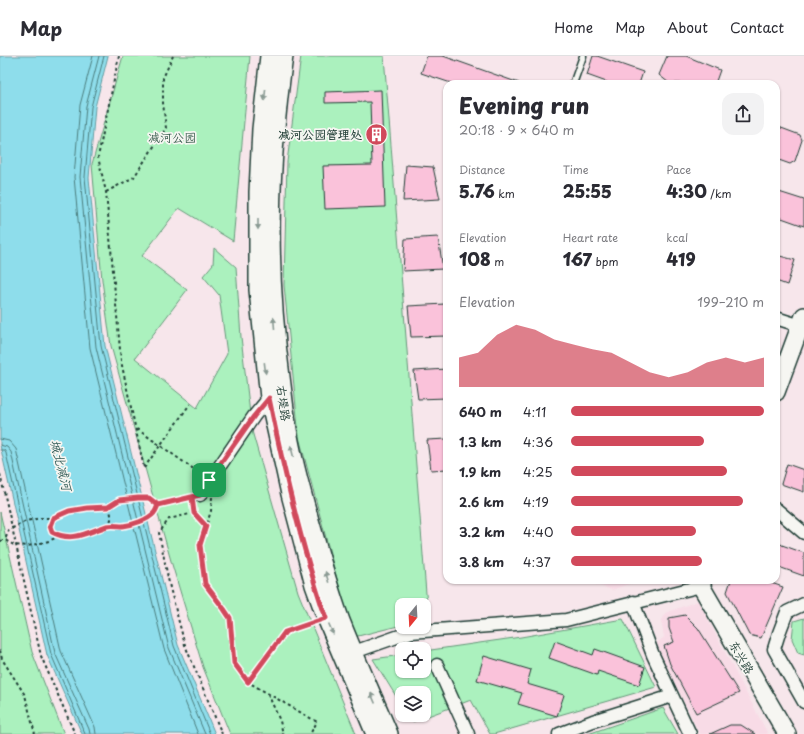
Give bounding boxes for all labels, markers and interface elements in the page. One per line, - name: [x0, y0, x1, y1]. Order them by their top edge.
- text: Map: [20, 14, 62, 42]
- text: Home: [554, 17, 593, 38]
- text: Map: [615, 17, 645, 38]
- text: About: [667, 17, 708, 38]
- text: Contact: [730, 17, 784, 38]
- text: Evening run: [459, 88, 589, 121]
- one-way arrow: [261, 89, 268, 101]
- button: share: [722, 93, 764, 135]
- text: 20:18 · 9 × 640 m: [459, 120, 574, 139]
- building icon: 减河公园管理处: [364, 121, 390, 147]
- place label: 减河公园管理处: [278, 125, 362, 143]
- park label: 减河公园: [148, 128, 196, 146]
- text: Distance: [459, 161, 505, 178]
- text: Time: [563, 161, 589, 178]
- text: Pace: [666, 161, 691, 178]
- text: 5.76: [459, 178, 495, 204]
- text: 25:55: [563, 178, 612, 204]
- text: 4:30: [666, 178, 707, 204]
- text: km: [495, 185, 515, 202]
- text: /km: [707, 185, 731, 202]
- one-way arrow: [255, 218, 261, 231]
- text: Elevation: [459, 229, 506, 246]
- text: Heart rate: [563, 229, 618, 246]
- text: kcal: [666, 229, 688, 246]
- text: 108: [459, 246, 491, 272]
- text: 167: [563, 246, 592, 272]
- text: 419: [666, 246, 696, 272]
- text: m: [491, 253, 504, 270]
- text: bpm: [592, 253, 618, 270]
- text: Elevation: [459, 292, 515, 311]
- text: 199–210 m: [697, 292, 764, 311]
- one-way arrow: [271, 317, 278, 329]
- one-way arrow: [262, 362, 269, 374]
- street label: 右堤路: [273, 384, 295, 422]
- text: 640 m: [459, 402, 502, 421]
- text: 4:11: [523, 402, 546, 421]
- text: 1.3 km: [459, 432, 502, 451]
- text: 4:36: [523, 432, 553, 451]
- water label: 城北减河: [46, 437, 78, 494]
- one-way arrow: [289, 445, 295, 458]
- text: 1.9 km: [459, 462, 501, 481]
- text: 4:25: [523, 462, 553, 481]
- pin: [192, 463, 226, 497]
- icon: arrive: [198, 469, 220, 491]
- text: 2.6 km: [459, 492, 504, 511]
- text: 4:19: [523, 492, 549, 511]
- text: 3.2 km: [459, 522, 505, 541]
- text: 4:40: [523, 522, 553, 541]
- text: 3.8 km: [459, 552, 504, 571]
- text: 4:37: [523, 552, 551, 571]
- one-way arrow: [323, 571, 329, 583]
- north arrow: [395, 598, 431, 634]
- map controls: [395, 598, 431, 722]
- one-way arrow: [328, 624, 334, 636]
- street label: 东兴路: [725, 637, 759, 677]
- button: locate: [395, 642, 431, 678]
- button: layers: [395, 686, 431, 722]
- one-way arrow: [370, 693, 376, 704]

